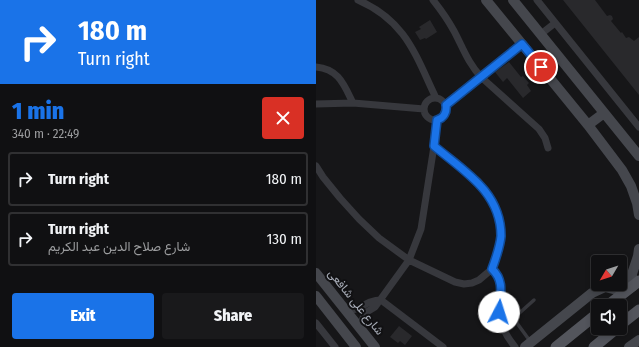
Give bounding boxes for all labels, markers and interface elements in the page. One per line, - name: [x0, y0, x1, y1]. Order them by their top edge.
- text: 180 m: [78, 14, 147, 47]
- icon: right: [12, 16, 64, 68]
- text: Turn right: [78, 48, 150, 70]
- pin: [524, 50, 558, 84]
- icon: arrive: [530, 56, 552, 78]
- text: 1 min: [12, 97, 64, 125]
- button: close: [262, 97, 304, 139]
- text: 340 m · 22:49: [12, 126, 79, 141]
- icon: right: [14, 168, 36, 190]
- text: Turn right: [48, 170, 109, 188]
- text: 180 m: [266, 170, 302, 188]
- text: Turn right: [48, 220, 109, 238]
- icon: right: [14, 228, 36, 250]
- text: 130 m: [267, 230, 302, 248]
- text: شارع صلاح الدين عبد الكريم: [48, 239, 190, 254]
- north arrow: [591, 255, 627, 291]
- map controls: [591, 255, 627, 335]
- street label: شارع على شافعى: [324, 266, 387, 339]
- position arrow: [478, 291, 520, 333]
- button: Exit: [12, 293, 154, 339]
- button: Share: [162, 293, 304, 339]
- button: sound: [591, 299, 627, 335]

